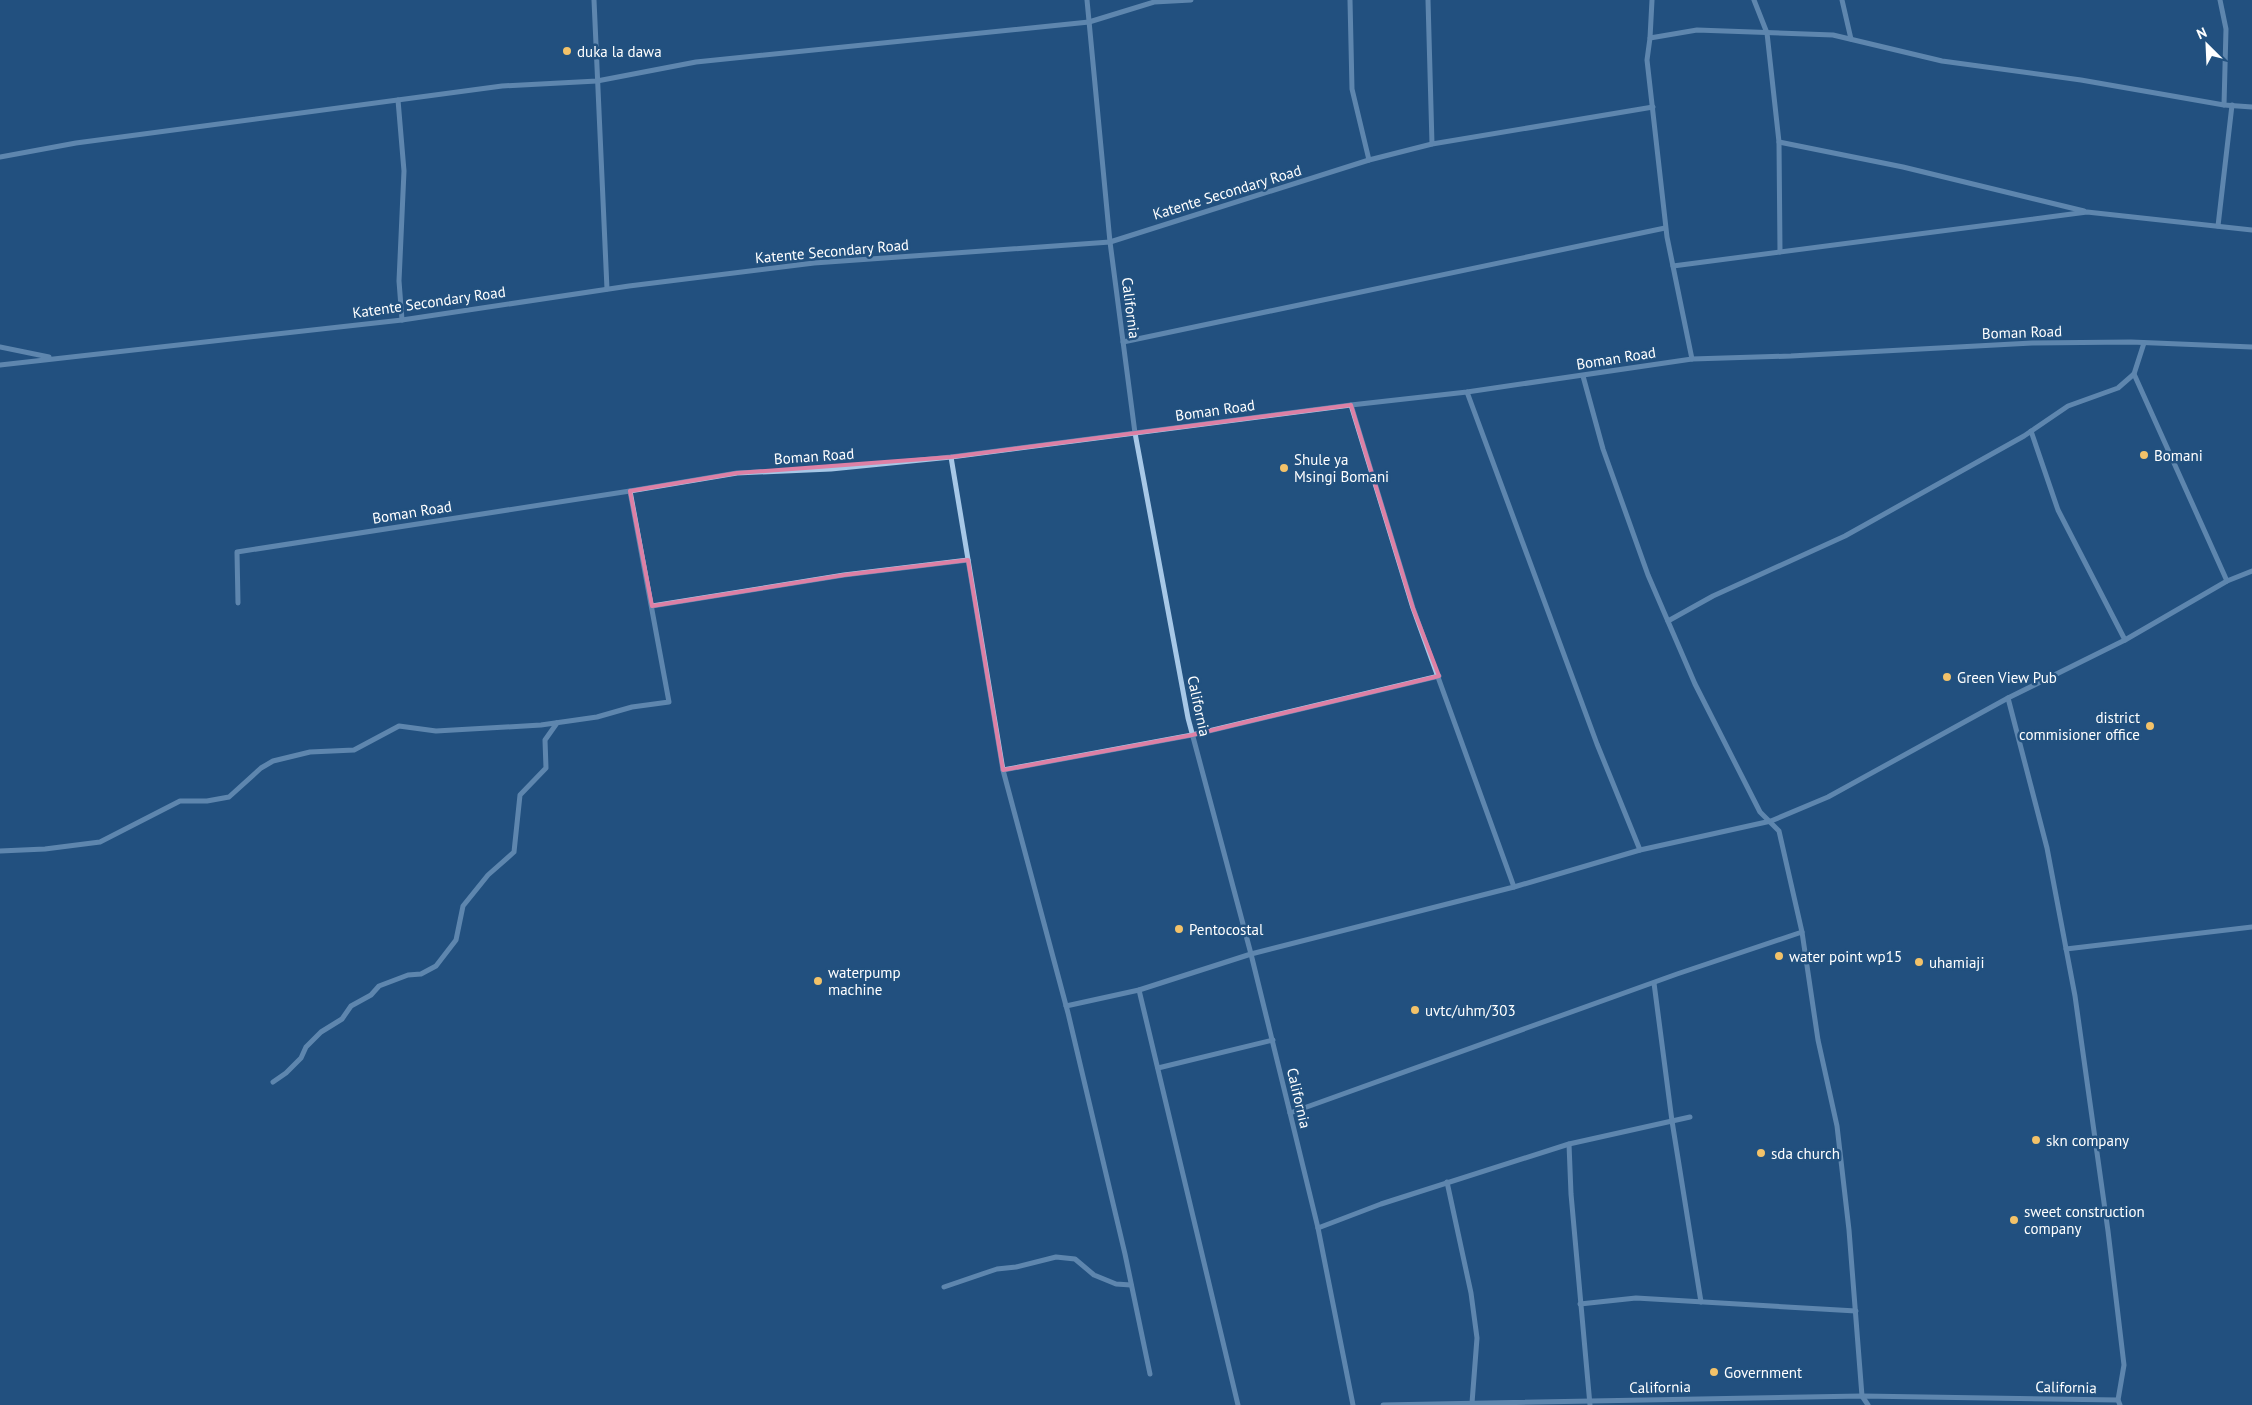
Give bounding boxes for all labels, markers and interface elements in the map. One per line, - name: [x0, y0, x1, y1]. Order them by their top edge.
- north arrow: [2182, 20, 2232, 70]
- text: N: [2194, 23, 2210, 43]
- place label: duka la dawa: [577, 42, 662, 61]
- marker: duka la dawa: [561, 45, 573, 57]
- street label: Katente Secondary Road: [1150, 160, 1304, 224]
- street label: Katente Secondary Road: [754, 235, 910, 267]
- street label: California: [1118, 276, 1144, 340]
- street label: Katente Secondary Road: [351, 282, 507, 322]
- street label: Boman Road: [1981, 321, 2063, 343]
- street label: Boman Road: [1575, 342, 1657, 374]
- street label: Boman Road: [1174, 395, 1256, 425]
- street label: Boman Road: [773, 444, 855, 468]
- place label: Bomani: [2154, 446, 2203, 465]
- marker: Bomani: [2138, 449, 2150, 461]
- place label: Shule ya Msingi Bomani: [1294, 450, 1389, 486]
- marker: Shule ya Msingi Bomani: [1278, 462, 1290, 474]
- street label: Boman Road: [371, 496, 453, 528]
- place label: Green View Pub: [1957, 668, 2057, 687]
- marker: Green View Pub: [1941, 671, 1953, 683]
- street label: California: [1183, 674, 1215, 738]
- place label: district commisioner office: [2019, 708, 2140, 744]
- marker: district commisioner office: [2144, 720, 2156, 732]
- place label: Pentocostal: [1189, 920, 1264, 939]
- marker: Pentocostal: [1173, 923, 1185, 935]
- place label: water point wp15: [1789, 947, 1902, 966]
- marker: water point wp15: [1773, 950, 1785, 962]
- place label: uhamiaji: [1929, 953, 1984, 972]
- marker: uhamiaji: [1913, 956, 1925, 968]
- place label: waterpump machine: [828, 963, 901, 999]
- marker: waterpump machine: [812, 975, 824, 987]
- place label: uvtc/uhm/303: [1425, 1001, 1516, 1020]
- marker: uvtc/uhm/303: [1409, 1004, 1421, 1016]
- street label: California: [1283, 1066, 1315, 1130]
- place label: skn company: [2046, 1131, 2129, 1150]
- marker: skn company: [2030, 1134, 2042, 1146]
- place label: sda church: [1771, 1144, 1840, 1163]
- marker: sda church: [1755, 1147, 1767, 1159]
- place label: sweet construction company: [2024, 1202, 2145, 1238]
- marker: sweet construction company: [2008, 1214, 2020, 1226]
- place label: Government: [1724, 1363, 1802, 1382]
- marker: Government: [1708, 1366, 1720, 1378]
- street label: California: [1629, 1377, 1691, 1397]
- street label: California: [2035, 1377, 2097, 1397]

